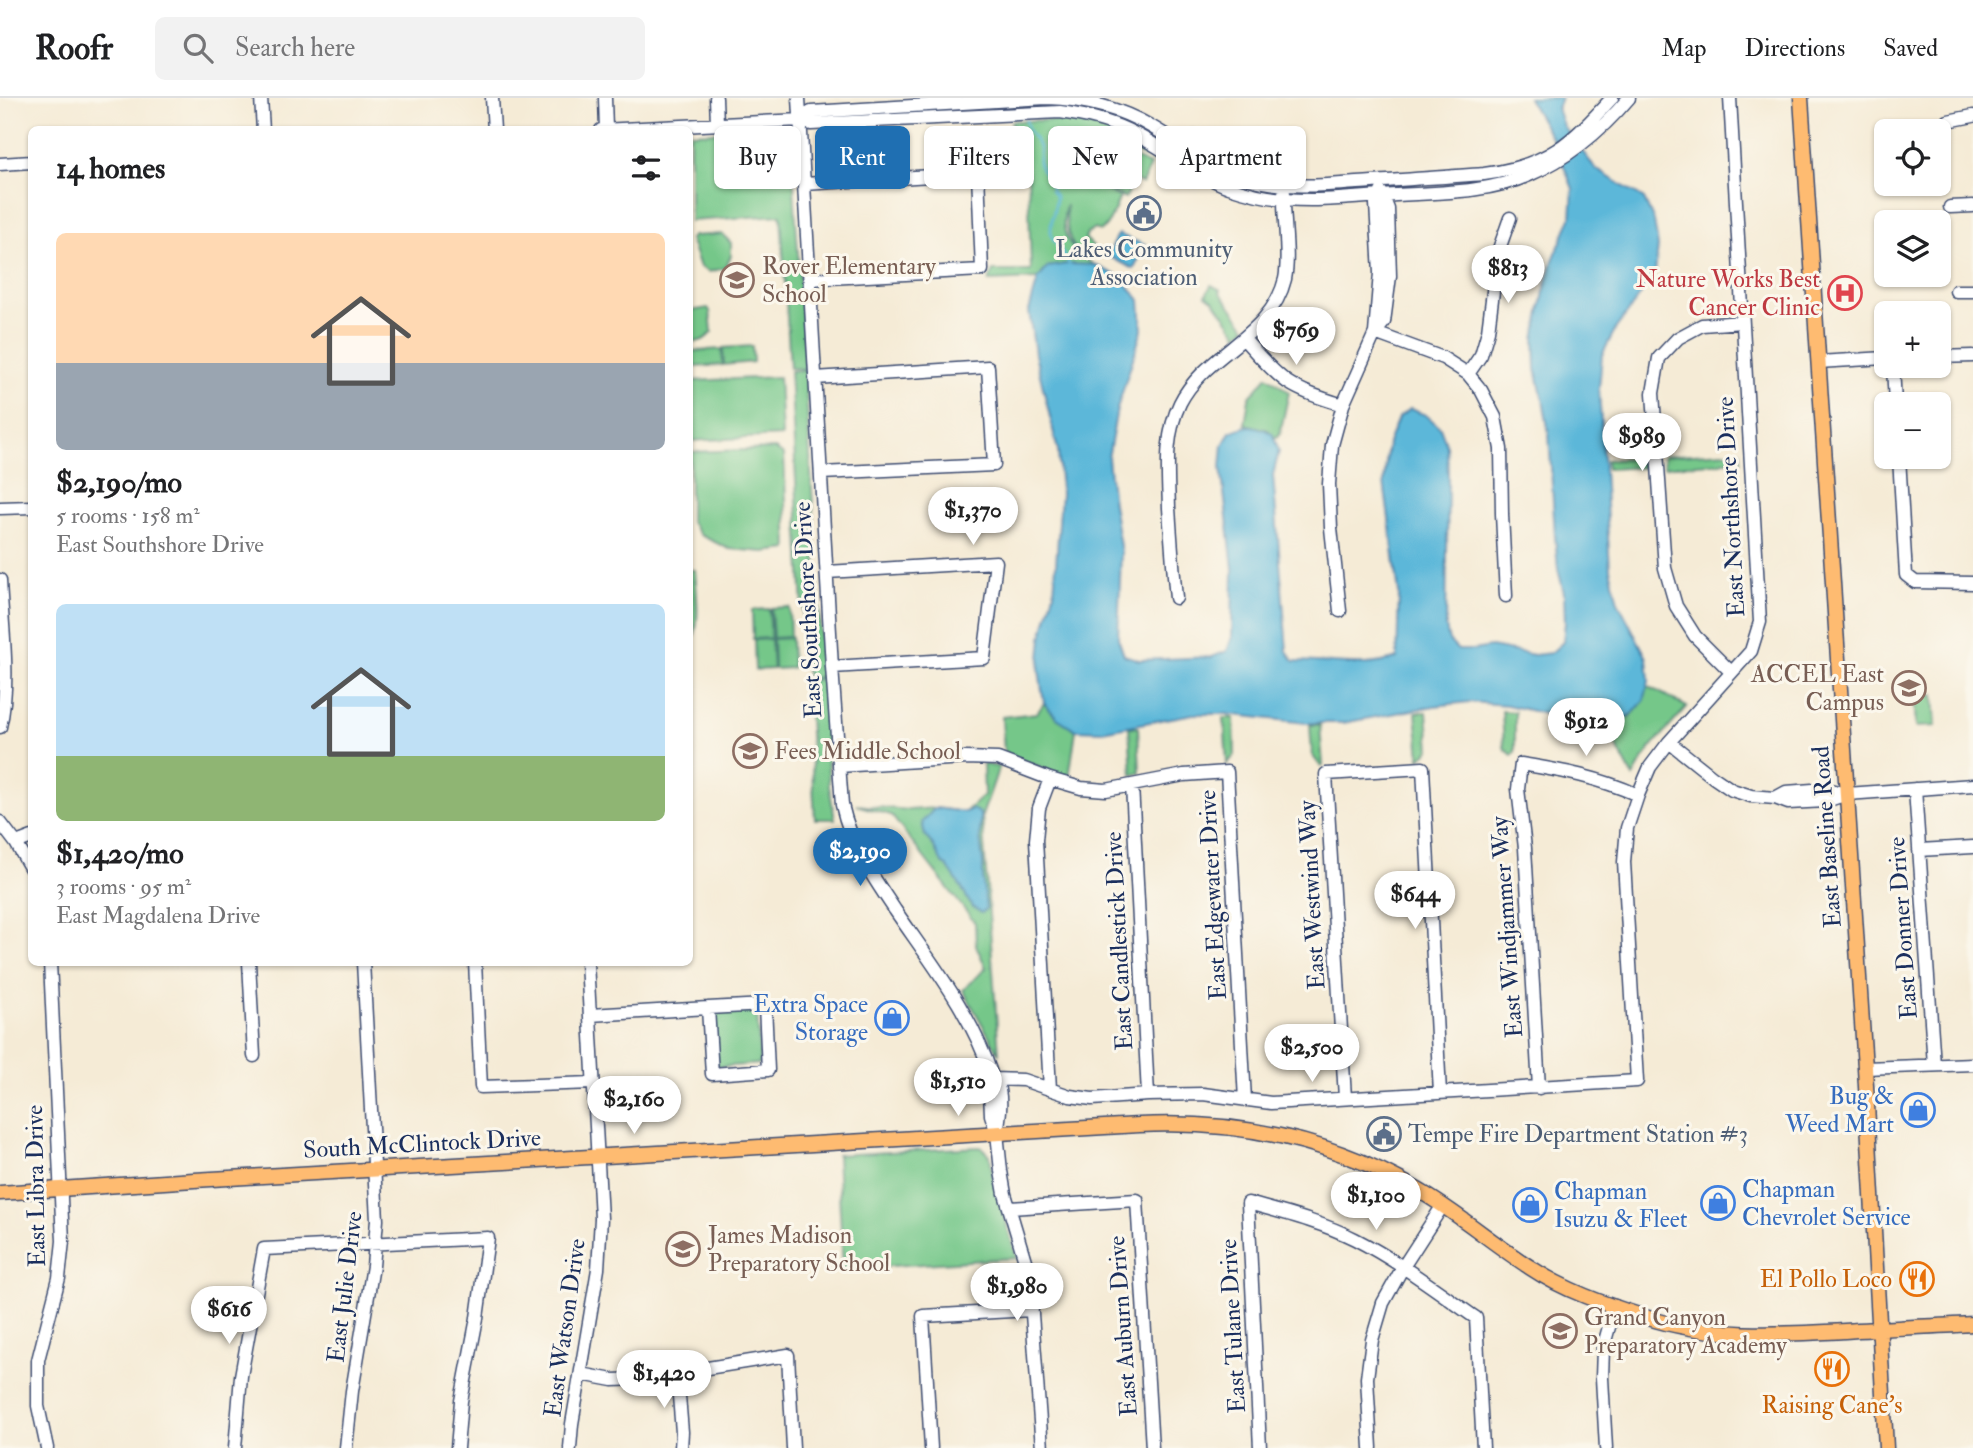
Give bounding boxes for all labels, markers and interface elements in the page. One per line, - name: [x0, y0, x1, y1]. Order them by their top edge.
- search box: [155, 17, 645, 80]
- text: Roofr: [35, 28, 113, 69]
- icon: search: [179, 29, 217, 67]
- text: Search here: [235, 32, 355, 64]
- text: Map: [1661, 33, 1706, 64]
- text: Directions: [1744, 33, 1845, 64]
- text: Saved: [1883, 33, 1938, 64]
- map controls: [1874, 119, 1951, 469]
- button: locate: [1874, 119, 1951, 196]
- chip: Buy: [714, 126, 801, 189]
- chip: Rent: [815, 126, 910, 189]
- chip: Filters: [924, 126, 1034, 189]
- chip: New: [1048, 126, 1142, 189]
- chip: Apartment: [1156, 126, 1306, 189]
- icon: filters: [627, 149, 665, 187]
- text: 14 homes: [56, 150, 165, 187]
- public building icon: Lakes Community Association: [1125, 194, 1163, 232]
- button: layers: [1874, 210, 1951, 287]
- place label: Lakes Community Association: [1055, 234, 1233, 293]
- pin: $813: [1467, 246, 1549, 305]
- place label: Rover Elementary School: [762, 251, 936, 310]
- text: $813: [1488, 253, 1528, 282]
- school or university icon: Rover Elementary School: [718, 261, 756, 299]
- place label: Nature Works Best Cancer Clinic: [1636, 264, 1820, 323]
- hospital icon: Nature Works Best Cancer Clinic: [1826, 274, 1864, 312]
- icon: home: [298, 278, 424, 404]
- button: +: [1874, 301, 1951, 378]
- pin: $769: [1255, 308, 1337, 367]
- text: $769: [1273, 315, 1319, 344]
- button: −: [1874, 392, 1951, 469]
- street label: East Northshore Drive: [1710, 396, 1752, 618]
- pin: $989: [1601, 414, 1683, 473]
- text: $989: [1618, 421, 1666, 450]
- text: $2,190/mo: [56, 464, 182, 501]
- pin: $1,370: [916, 488, 1030, 547]
- text: $1,370: [944, 495, 1002, 524]
- text: 5 rooms · 158 m²: [56, 501, 200, 530]
- street label: East Southshore Drive: [787, 501, 829, 719]
- text: East Southshore Drive: [56, 530, 264, 559]
- icon: home: [298, 649, 424, 775]
- place label: ACCEL East Campus: [1750, 659, 1884, 718]
- school or university icon: ACCEL East Campus: [1890, 669, 1928, 707]
- pin: $912: [1545, 698, 1627, 758]
- text: $912: [1564, 706, 1608, 735]
- school or university icon: Fees Middle School: [731, 732, 769, 770]
- place label: Fees Middle School: [774, 736, 961, 767]
- street label: East Baseline Road: [1805, 745, 1849, 929]
- street label: East Edgewater Drive: [1192, 789, 1234, 1001]
- street label: East Westwind Way: [1292, 799, 1332, 990]
- street label: East Windjammer Way: [1484, 815, 1530, 1039]
- pin: $2,190: [803, 828, 917, 888]
- street label: East Candlestick Drive: [1098, 831, 1140, 1051]
- text: $1,420/mo: [56, 835, 184, 872]
- text: $2,190: [829, 836, 891, 865]
- street label: East Donner Drive: [1881, 836, 1925, 1020]
- text: 3 rooms · 95 m²: [56, 872, 191, 901]
- pin: $644: [1374, 872, 1456, 931]
- text: $644: [1390, 879, 1440, 908]
- text: East Magdalena Drive: [56, 901, 260, 930]
- place label: Extra Space Storage: [753, 989, 868, 1048]
- shop icon: Extra Space Storage: [873, 999, 911, 1037]
- pin: $2,500: [1255, 1024, 1369, 1084]
- text: $2,500: [1280, 1032, 1344, 1061]
- pin: $1,510: [901, 1058, 1015, 1118]
- text: $1,510: [930, 1066, 986, 1095]
- pin: $2,160: [577, 1076, 691, 1136]
- place label: Bug & Weed Mart: [1784, 1081, 1894, 1140]
- text: $2,160: [603, 1084, 665, 1113]
- shop icon: Bug & Weed Mart: [1899, 1091, 1937, 1129]
- street label: East Libra Drive: [19, 1105, 53, 1267]
- public building icon: Tempe Fire Department Station #3: [1365, 1115, 1403, 1153]
- place label: Tempe Fire Department Station #3: [1408, 1119, 1748, 1150]
- street label: South McClintock Drive: [302, 1122, 542, 1166]
- pin: $1,100: [1319, 1172, 1433, 1232]
- place label: Chapman Chevrolet Service: [1742, 1174, 1911, 1233]
- place label: Chapman Isuzu & Fleet: [1554, 1176, 1688, 1235]
- text: $1,100: [1347, 1180, 1405, 1209]
- shop icon: Chapman Chevrolet Service: [1699, 1184, 1737, 1222]
- shop icon: Chapman Isuzu & Fleet: [1511, 1186, 1549, 1224]
- street label: East Julie Drive: [320, 1210, 370, 1364]
- place label: James Madison Preparatory School: [707, 1220, 890, 1279]
- school or university icon: James Madison Preparatory School: [664, 1230, 702, 1268]
- street label: East Auburn Drive: [1101, 1235, 1145, 1417]
- street label: East Watson Drive: [537, 1237, 593, 1419]
- street label: East Tulane Drive: [1213, 1238, 1253, 1414]
- restaurant icon: El Pollo Loco: [1898, 1260, 1936, 1298]
- pin: $1,980: [960, 1264, 1074, 1323]
- place label: El Pollo Loco: [1760, 1264, 1892, 1295]
- text: $1,980: [986, 1271, 1048, 1300]
- pin: $616: [188, 1286, 270, 1346]
- text: $616: [207, 1294, 251, 1323]
- place label: Grand Canyon Preparatory Academy: [1584, 1302, 1787, 1361]
- school or university icon: Grand Canyon Preparatory Academy: [1541, 1312, 1579, 1350]
- pin: $1,420: [607, 1350, 721, 1410]
- restaurant icon: Raising Cane's: [1813, 1350, 1851, 1388]
- text: $1,420: [632, 1358, 696, 1387]
- place label: Raising Cane's: [1762, 1390, 1902, 1421]

